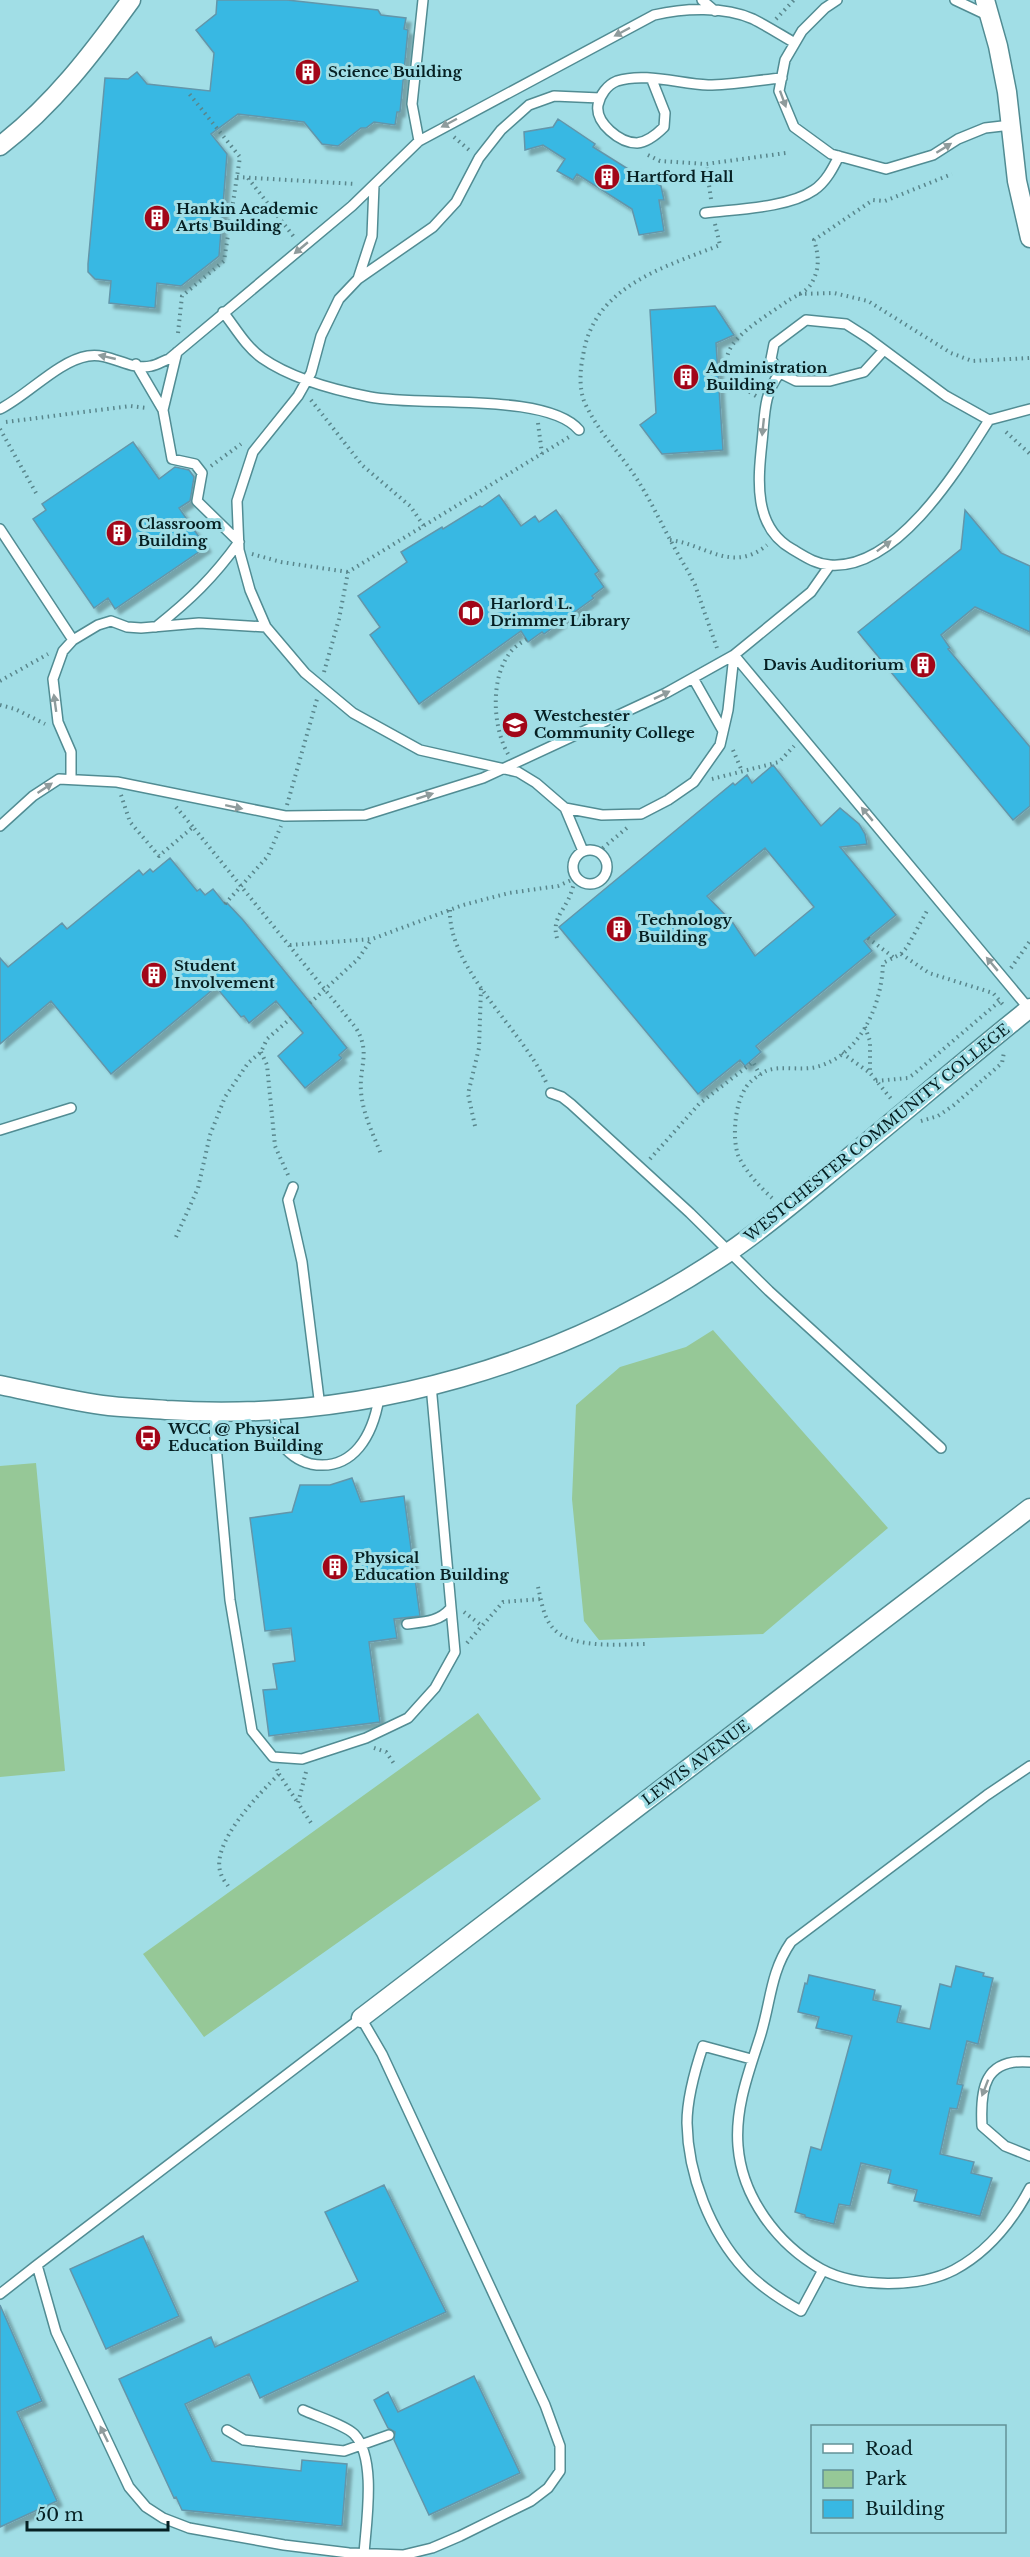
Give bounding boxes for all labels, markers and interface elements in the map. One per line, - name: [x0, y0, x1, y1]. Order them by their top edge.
- one-way arrow: [613, 27, 630, 37]
- building icon: Science Building: [293, 57, 323, 87]
- place label: Science Building: [328, 62, 463, 81]
- one-way arrow: [779, 90, 789, 108]
- one-way arrow: [441, 118, 458, 128]
- one-way arrow: [936, 143, 952, 154]
- building icon: Hartford Hall: [592, 162, 622, 192]
- place label: Hartford Hall: [626, 167, 734, 186]
- place label: Hankin Academic Arts Building: [175, 199, 319, 235]
- building icon: Hankin Academic Arts Building: [142, 203, 172, 233]
- one-way arrow: [294, 241, 309, 254]
- one-way arrow: [97, 352, 116, 361]
- place label: Administration Building: [705, 358, 827, 394]
- building icon: Administration Building: [671, 362, 701, 392]
- one-way arrow: [759, 418, 768, 437]
- place label: Classroom Building: [138, 514, 222, 550]
- building icon: Classroom Building: [104, 518, 134, 548]
- one-way arrow: [876, 540, 892, 552]
- place label: Harlord L. Drimmer Library: [490, 594, 630, 630]
- library icon: Harlord L. Drimmer Library: [456, 598, 486, 628]
- building icon: Davis Auditorium: [908, 650, 938, 680]
- place label: Davis Auditorium: [763, 655, 904, 674]
- one-way arrow: [654, 690, 671, 700]
- one-way arrow: [50, 693, 59, 712]
- place label: Westchester Community College: [533, 706, 695, 742]
- school or university icon: Westchester Community College: [500, 710, 530, 740]
- one-way arrow: [36, 783, 53, 794]
- one-way arrow: [416, 791, 434, 800]
- one-way arrow: [225, 803, 244, 812]
- one-way arrow: [861, 807, 874, 822]
- place label: Technology Building: [638, 910, 732, 946]
- building icon: Technology Building: [604, 914, 634, 944]
- place label: Student Involvement: [174, 956, 275, 992]
- one-way arrow: [986, 957, 999, 972]
- building icon: Student Involvement: [139, 960, 169, 990]
- street label: WESTCHESTER COMMUNITY COLLEGE: [739, 1020, 1013, 1246]
- place label: WCC @ Physical Education Building: [167, 1419, 323, 1455]
- bus stop icon: WCC @ Physical Education Building: [133, 1423, 163, 1453]
- place label: Physical Education Building: [354, 1548, 509, 1584]
- building icon: Physical Education Building: [320, 1552, 350, 1582]
- street label: LEWIS AVENUE: [638, 1716, 753, 1809]
- one-way arrow: [979, 2080, 989, 2098]
- legend: [811, 2425, 1006, 2533]
- one-way arrow: [99, 2426, 109, 2443]
- text: Road: [865, 2438, 913, 2460]
- text: Park: [865, 2468, 907, 2490]
- scale bar: [27, 2494, 168, 2532]
- text: Building: [865, 2498, 944, 2520]
- text: 50 m: [36, 2504, 84, 2526]

